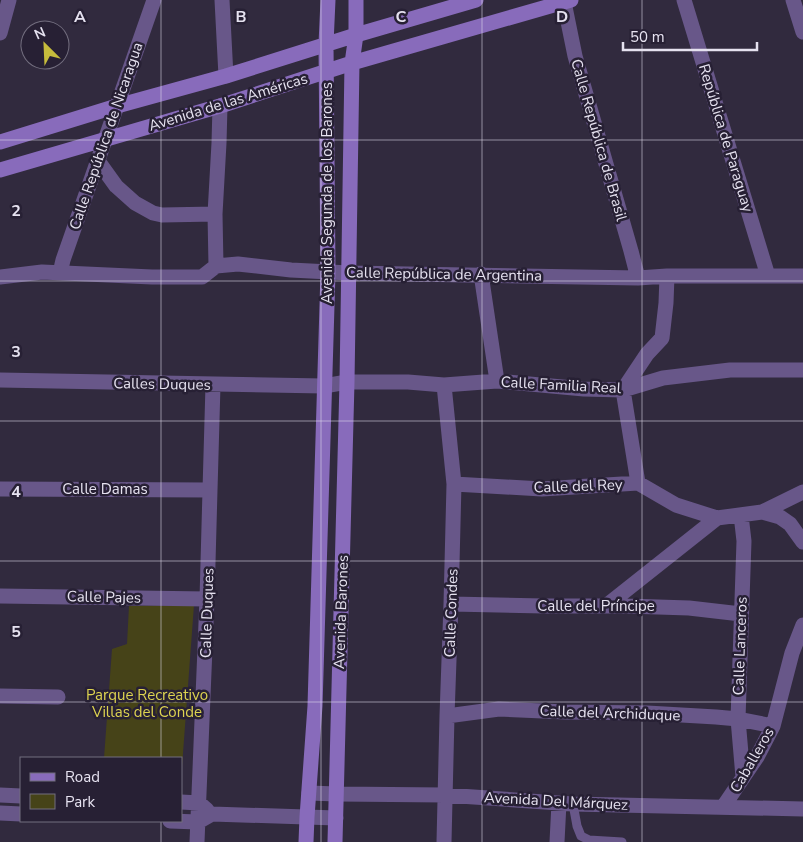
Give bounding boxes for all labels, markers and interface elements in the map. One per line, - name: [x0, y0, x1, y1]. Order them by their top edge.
- text: A: [74, 6, 86, 28]
- text: B: [235, 6, 247, 28]
- text: C: [396, 6, 407, 28]
- text: D: [556, 6, 568, 28]
- north arrow: [20, 20, 70, 70]
- scale bar: [623, 20, 757, 52]
- text: N: [31, 23, 49, 44]
- text: 50 m: [630, 27, 665, 47]
- street label: Calle República de Nicaragua: [64, 40, 148, 232]
- street label: Calle República de Brasil: [566, 57, 632, 224]
- street label: República de Paraguay: [694, 61, 758, 215]
- street label: Avenida de las Américas: [146, 68, 310, 136]
- street label: Avenida Segunda de los Barones: [317, 82, 337, 304]
- text: 2: [11, 200, 21, 222]
- street label: Calle República de Argentina: [346, 262, 542, 286]
- text: 3: [11, 341, 21, 363]
- street label: Calle Familia Real: [500, 372, 622, 398]
- street label: Calles Duques: [113, 373, 211, 395]
- street label: Calle del Rey: [533, 474, 623, 498]
- street label: Calle Damas: [62, 479, 148, 499]
- text: 4: [11, 481, 21, 503]
- street label: Avenida Barones: [329, 555, 353, 669]
- street label: Calle Duques: [195, 568, 219, 658]
- street label: Calle Condes: [439, 568, 463, 658]
- street label: Calle Pajes: [67, 586, 141, 608]
- street label: Calle del Príncipe: [537, 596, 655, 616]
- street label: Calle Lanceros: [728, 596, 752, 696]
- text: 5: [11, 621, 21, 643]
- park label: Parque Recreativo Villas del Conde: [86, 685, 208, 722]
- street label: Calle del Archiduque: [539, 701, 681, 725]
- street label: Caballeros: [725, 724, 779, 796]
- legend: [20, 757, 182, 822]
- text: Road: [65, 767, 100, 787]
- street label: Avenida Del Márquez: [483, 787, 629, 815]
- text: Park: [65, 792, 95, 812]

